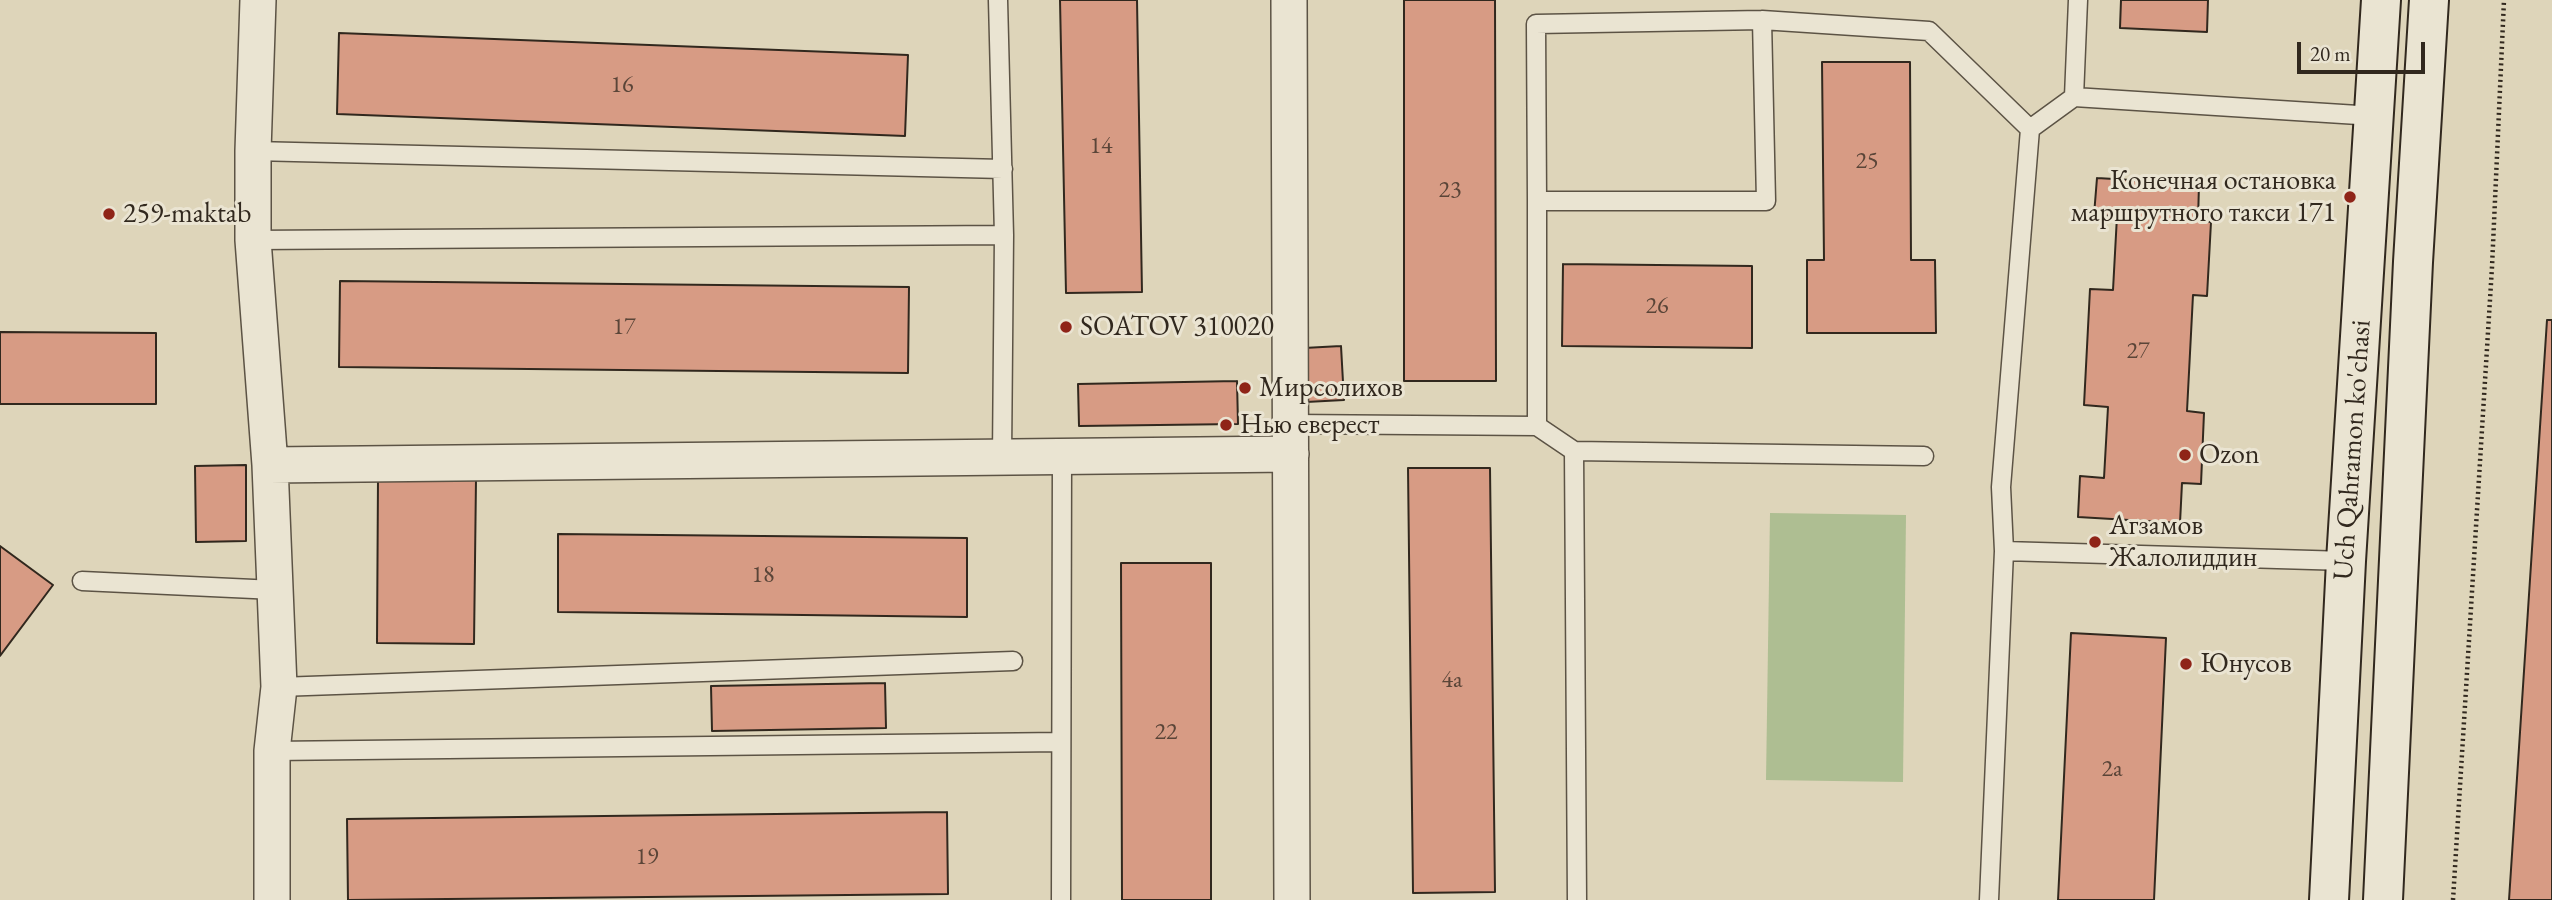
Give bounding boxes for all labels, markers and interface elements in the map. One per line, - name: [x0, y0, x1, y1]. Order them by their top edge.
- scale bar: [2300, 28, 2428, 72]
- text: 20 m: [2310, 40, 2351, 67]
- house number: 16: [610, 71, 634, 99]
- house number: 14: [1089, 132, 1113, 160]
- house number: 25: [1855, 147, 1879, 175]
- place label: Конечная остановка маршрутного такси 171: [2071, 164, 2336, 230]
- house number: 23: [1438, 176, 1462, 204]
- marker: Конечная остановка маршрутного такси 171: [2342, 189, 2358, 205]
- place label: 259-maktab: [123, 197, 251, 231]
- marker: 259-maktab: [101, 206, 117, 222]
- house number: 26: [1645, 292, 1669, 320]
- place label: SOATOV 310020: [1080, 310, 1274, 344]
- house number: 17: [612, 313, 636, 341]
- marker: SOATOV 310020: [1058, 319, 1074, 335]
- street label: Uch Qahramon ko'chasi: [2327, 319, 2379, 581]
- house number: 27: [2126, 337, 2150, 365]
- place label: Мирсолихов: [1259, 371, 1403, 405]
- marker: Мирсолихов: [1237, 380, 1253, 396]
- place label: Нью еверест: [1240, 408, 1379, 442]
- marker: Нью еверест: [1218, 417, 1234, 433]
- place label: Ozon: [2199, 438, 2260, 472]
- marker: Ozon: [2177, 447, 2193, 463]
- place label: Агзамов Жалолиддин: [2109, 509, 2257, 575]
- marker: Агзамов Жалолиддин: [2087, 534, 2103, 550]
- house number: 18: [751, 561, 775, 589]
- place label: Юнусов: [2200, 647, 2292, 681]
- marker: Юнусов: [2178, 656, 2194, 672]
- house number: 4а: [1441, 666, 1463, 694]
- house number: 22: [1154, 718, 1178, 746]
- house number: 2a: [2101, 755, 2123, 783]
- house number: 19: [635, 843, 659, 871]

